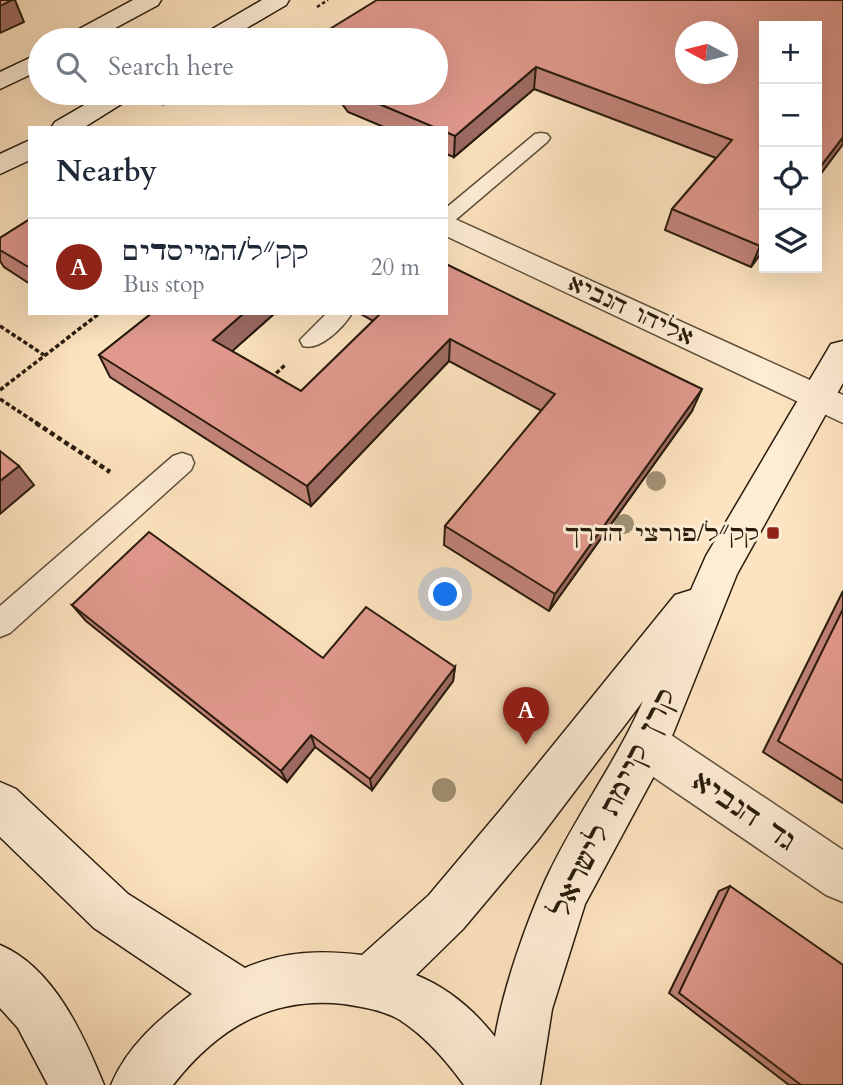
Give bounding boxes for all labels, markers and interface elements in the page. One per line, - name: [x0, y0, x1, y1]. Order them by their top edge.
- north arrow: [675, 21, 738, 84]
- map controls: [759, 21, 822, 273]
- button: +: [759, 21, 822, 84]
- search box: [28, 28, 448, 105]
- icon: search: [52, 48, 90, 86]
- text: Search here: [108, 49, 234, 84]
- button: −: [759, 84, 822, 147]
- button: locate: [759, 147, 822, 210]
- text: Nearby: [56, 151, 157, 192]
- button: layers: [759, 210, 822, 273]
- text: קק״ל/המייסדים: [123, 234, 308, 269]
- text: A: [70, 252, 88, 283]
- text: 20 m: [371, 252, 420, 283]
- street label: אליהו הנביא: [563, 267, 699, 353]
- text: Bus stop: [123, 269, 205, 300]
- place label: קק״ל/פורצי הדרך: [565, 518, 759, 549]
- marker: קק״ל/פורצי הדרך: [765, 525, 781, 541]
- your location: [428, 577, 462, 611]
- street label: קרן קיימת לישראל: [541, 682, 685, 924]
- pin: A: [503, 687, 549, 745]
- street label: גד הנביא: [684, 762, 804, 860]

